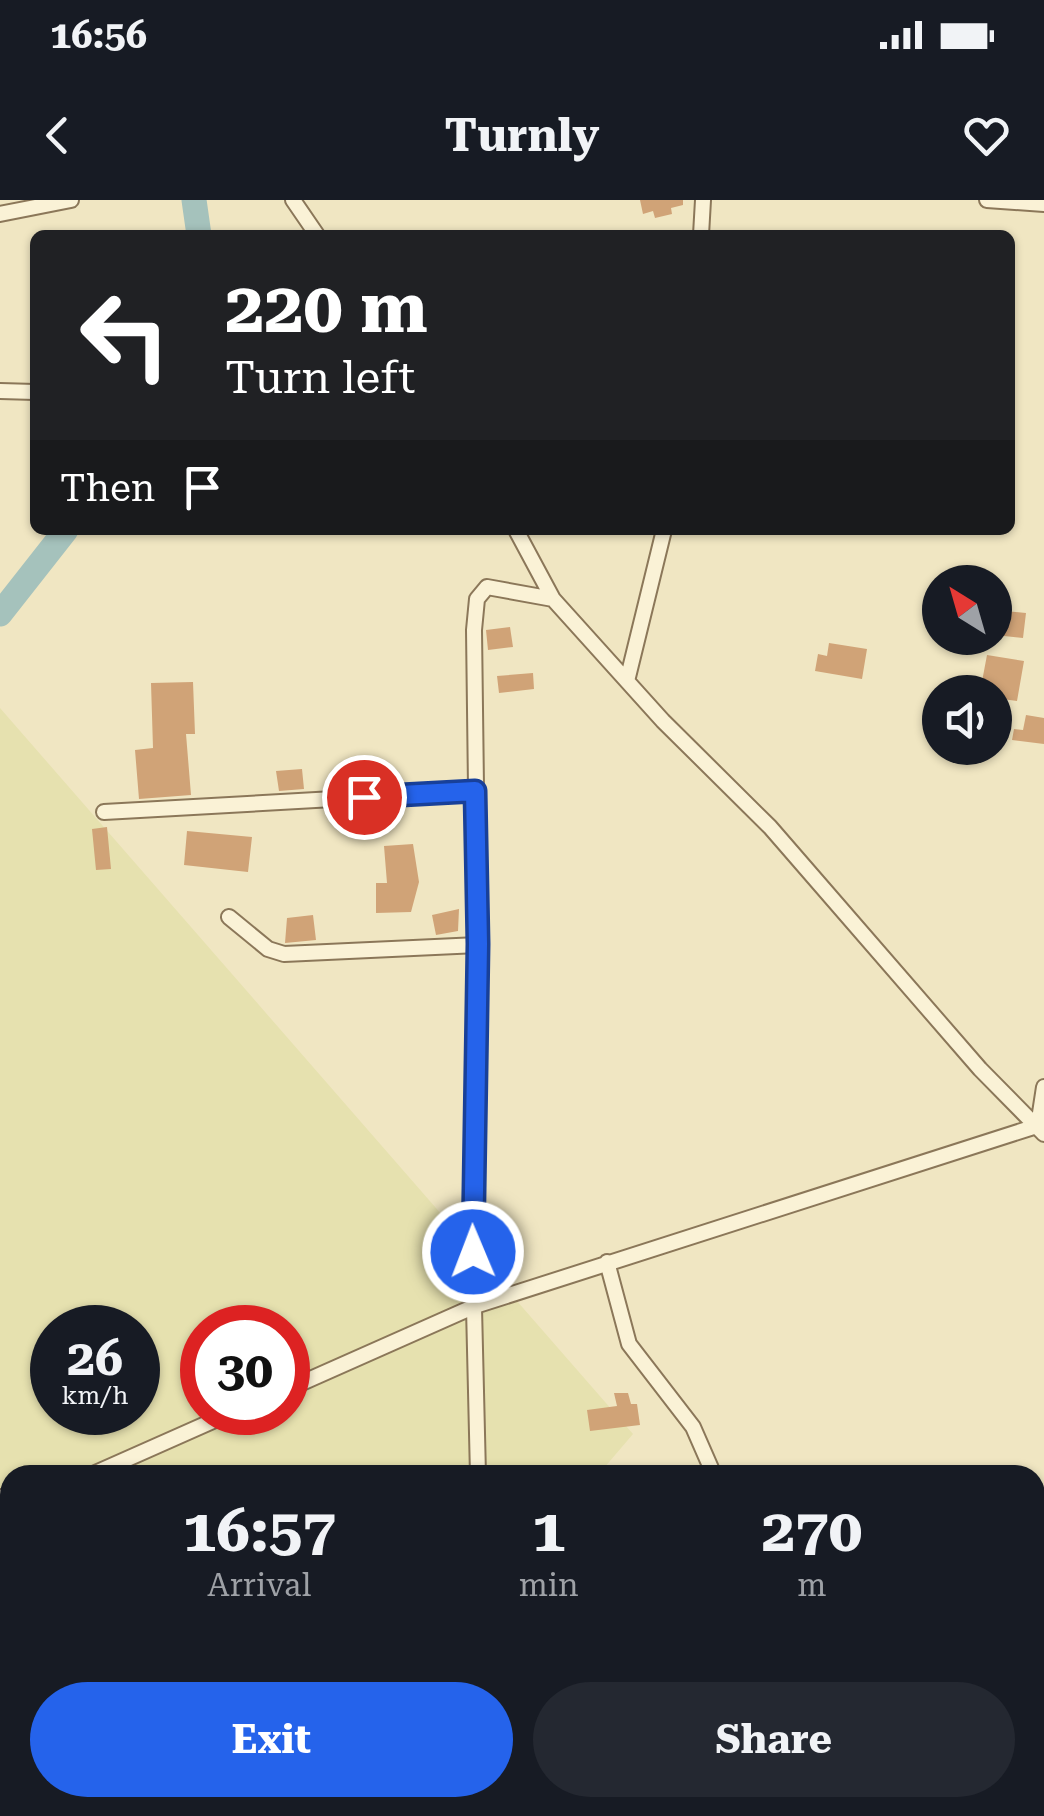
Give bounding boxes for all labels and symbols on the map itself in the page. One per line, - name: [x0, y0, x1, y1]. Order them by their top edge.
- north arrow: [922, 565, 1012, 655]
- pin: [322, 755, 407, 840]
- position arrow: [421, 1200, 525, 1304]
- speed limit sign: 30: [180, 1305, 310, 1435]

